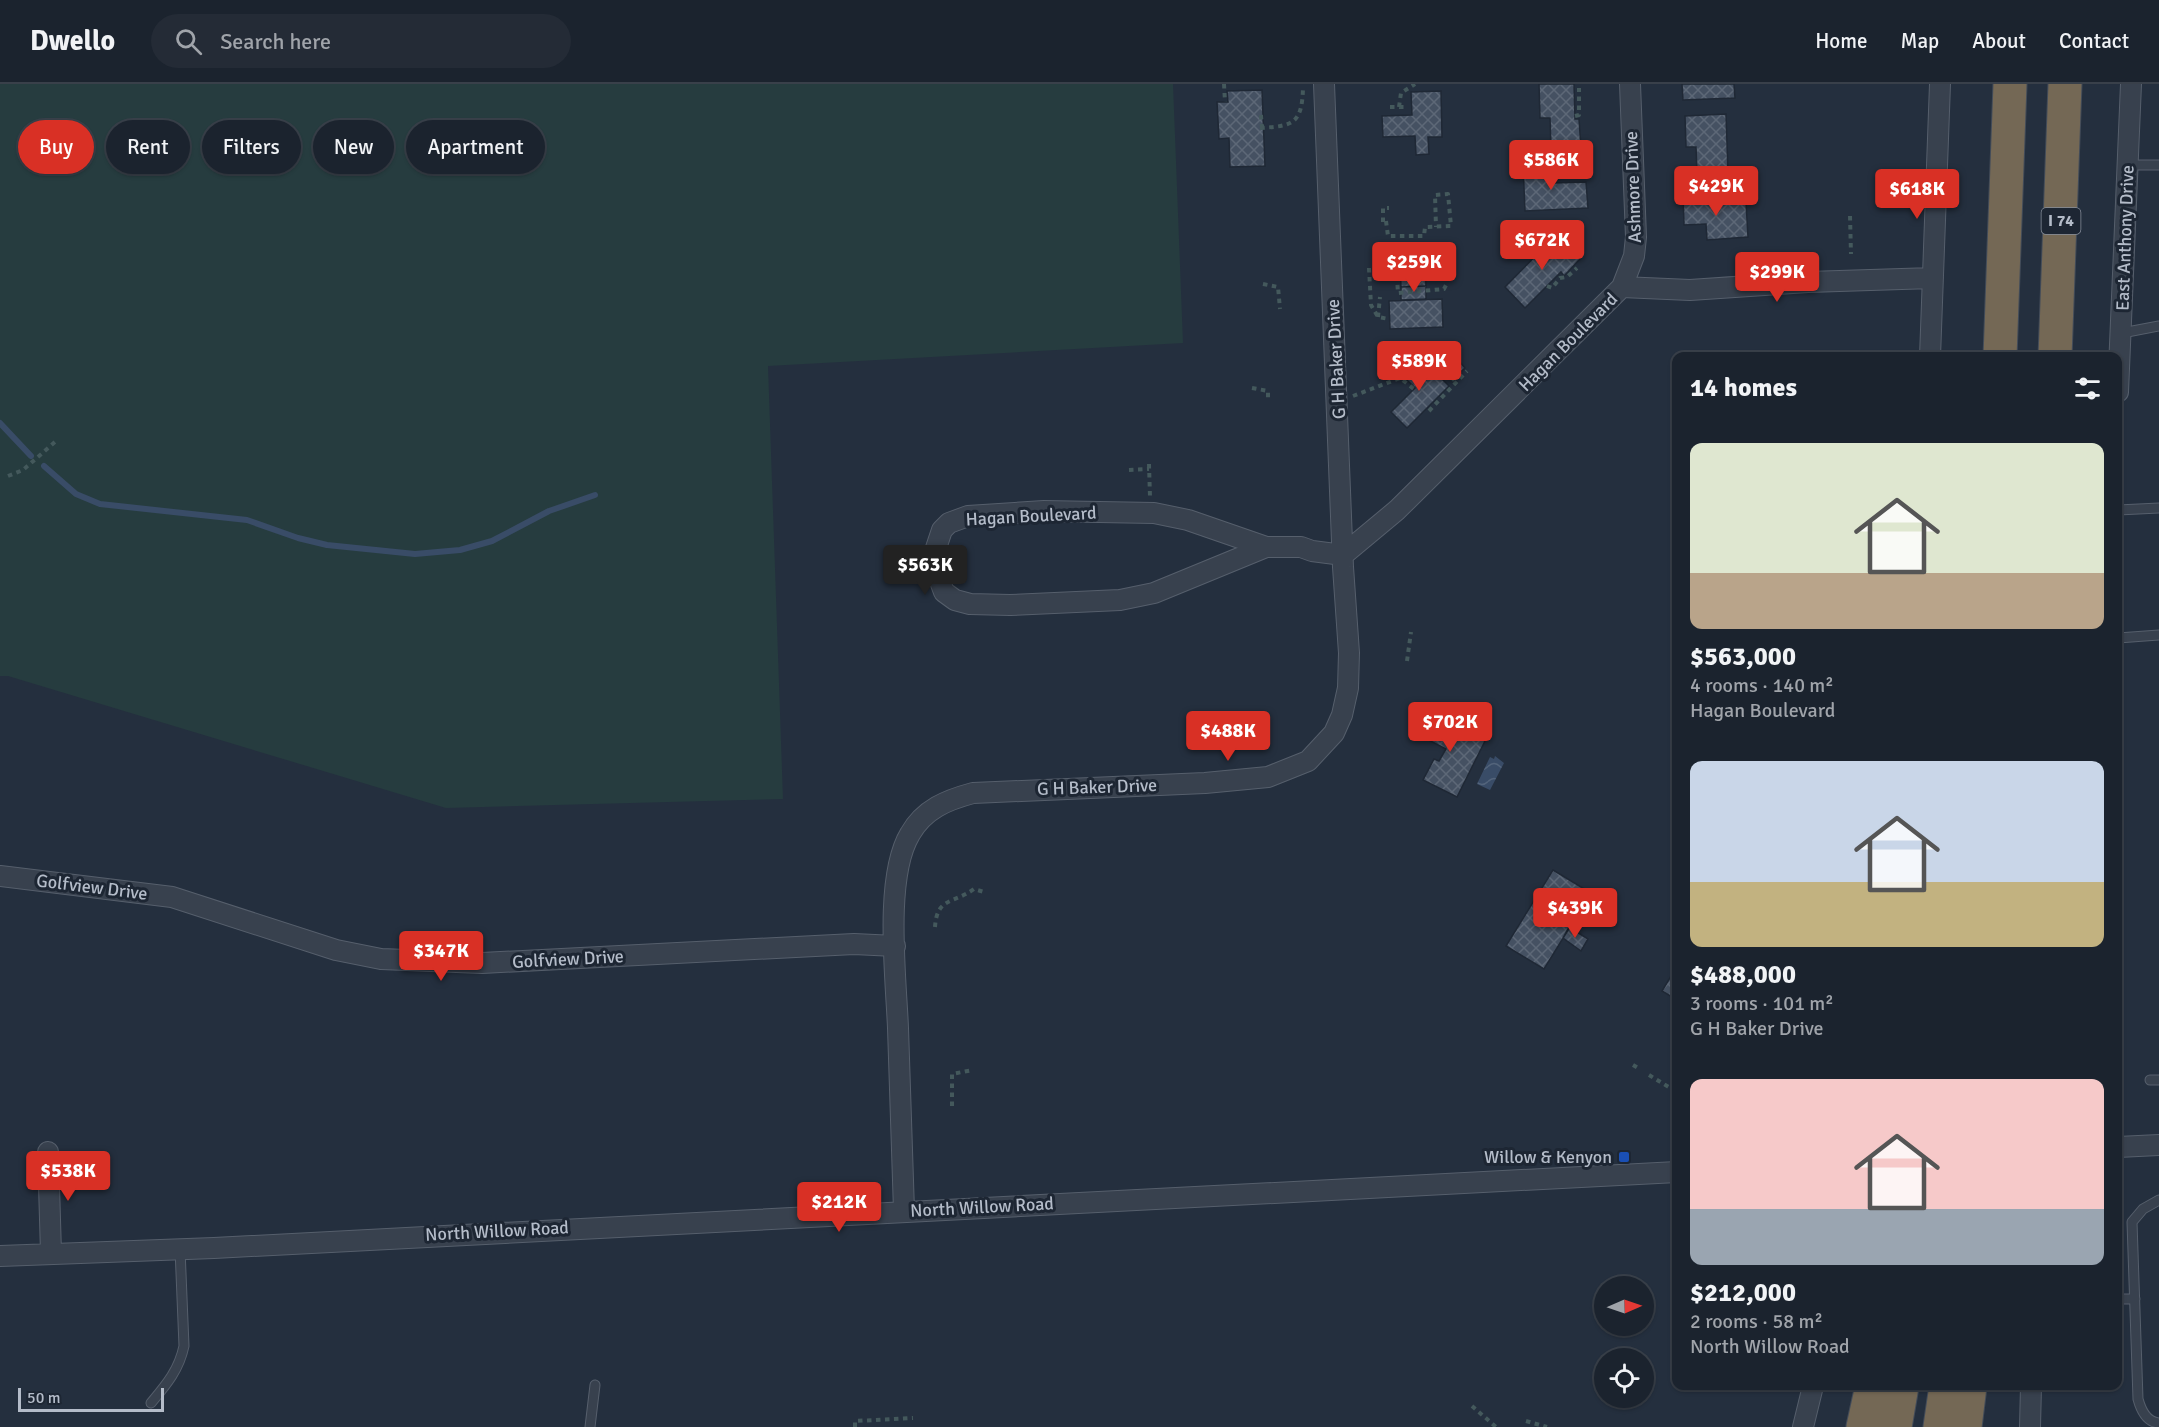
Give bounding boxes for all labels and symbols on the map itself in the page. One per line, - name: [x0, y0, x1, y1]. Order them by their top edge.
- street label: Ashmore Drive: [1620, 131, 1646, 243]
- pin: $586K: [1509, 140, 1593, 191]
- street label: East Anthony Drive: [2111, 165, 2139, 311]
- pin: $429K: [1674, 166, 1758, 217]
- pin: $618K: [1875, 169, 1959, 220]
- road number: I 74: [2042, 208, 2080, 234]
- pin: $672K: [1500, 220, 1584, 271]
- pin: $259K: [1372, 242, 1456, 293]
- pin: $299K: [1735, 252, 1819, 303]
- street label: Hagan Boulevard: [1514, 288, 1622, 396]
- street label: G H Baker Drive: [1322, 298, 1350, 420]
- pin: $589K: [1377, 341, 1461, 392]
- street label: Hagan Boulevard: [965, 502, 1097, 530]
- pin: $563K: [883, 545, 967, 596]
- pin: $702K: [1408, 702, 1492, 753]
- pin: $488K: [1186, 711, 1270, 762]
- street label: G H Baker Drive: [1037, 774, 1157, 800]
- street label: Golfview Drive: [35, 869, 149, 905]
- pin: $439K: [1533, 888, 1617, 939]
- pin: $347K: [399, 931, 483, 982]
- street label: Golfview Drive: [512, 945, 624, 973]
- place label: Willow & Kenyon: [1484, 1146, 1612, 1168]
- marker: Willow & Kenyon: [1617, 1150, 1631, 1164]
- pin: $538K: [26, 1151, 110, 1202]
- pin: $212K: [797, 1182, 881, 1233]
- street label: North Willow Road: [910, 1192, 1054, 1222]
- street label: North Willow Road: [425, 1216, 569, 1246]
- north arrow: [1594, 1276, 1654, 1336]
- scale bar: [18, 1385, 164, 1412]

